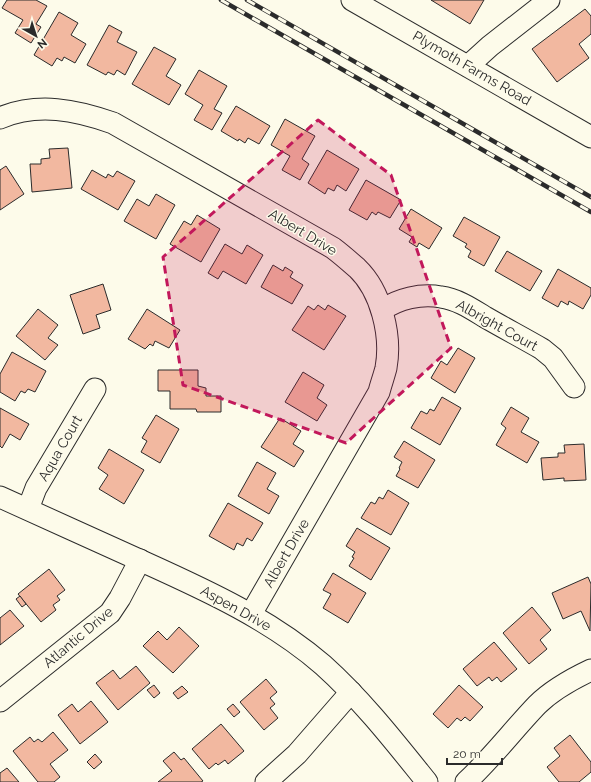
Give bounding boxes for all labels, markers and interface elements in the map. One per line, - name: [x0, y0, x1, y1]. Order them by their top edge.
- north arrow: [16, 16, 56, 56]
- street label: Plymoth Farms Road: [410, 28, 534, 108]
- text: N: [35, 36, 49, 51]
- street label: Albert Drive: [266, 205, 340, 259]
- street label: Albright Court: [453, 296, 541, 354]
- street label: Aqua Court: [35, 412, 85, 484]
- street label: Albert Drive: [260, 516, 312, 590]
- street label: Aspen Drive: [198, 582, 274, 634]
- street label: Atlantic Drive: [40, 603, 116, 671]
- scale bar: [447, 740, 502, 766]
- text: 20 m: [453, 747, 481, 761]

